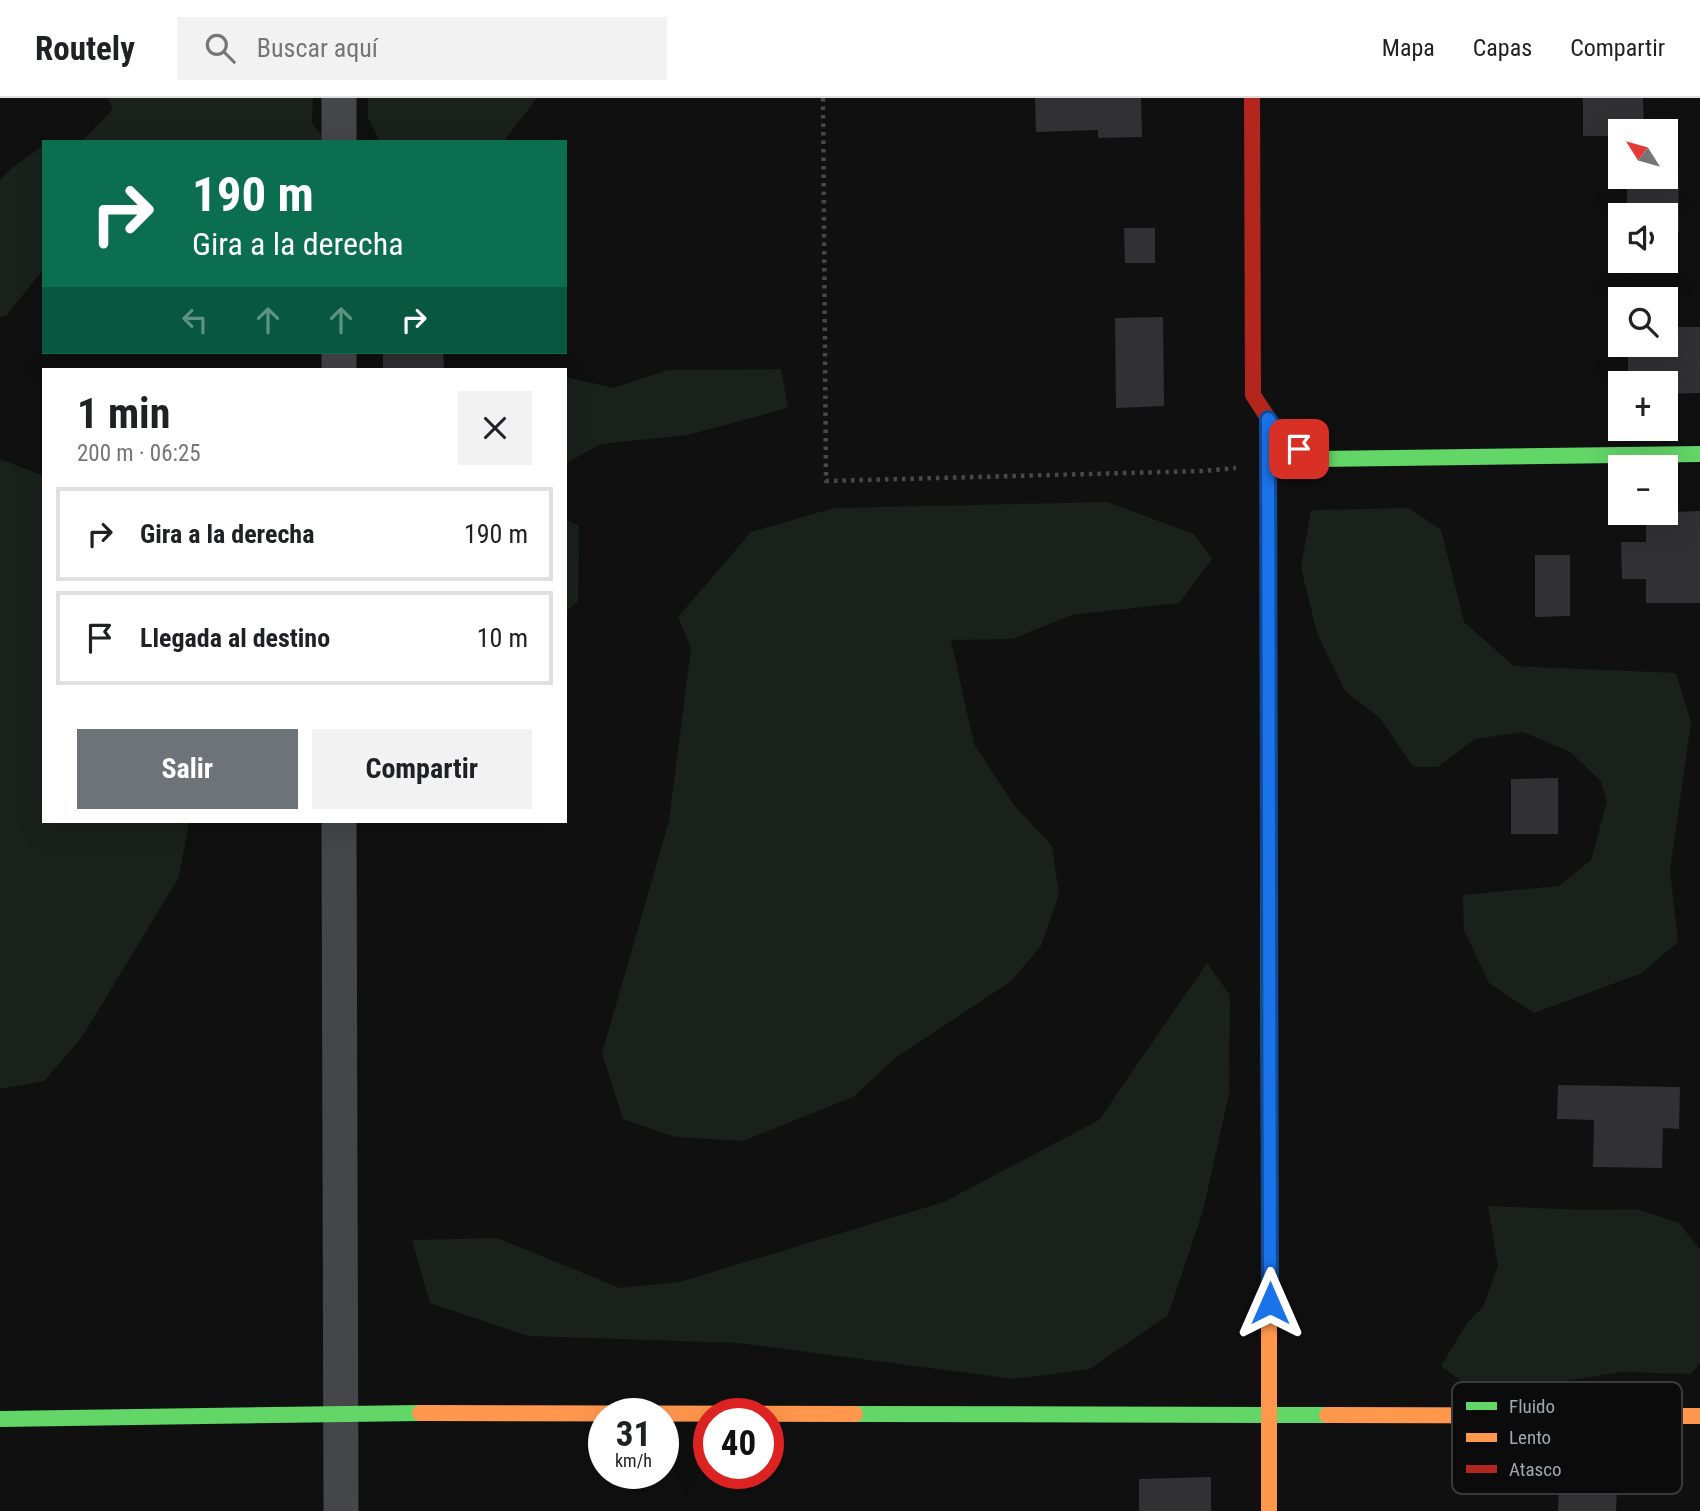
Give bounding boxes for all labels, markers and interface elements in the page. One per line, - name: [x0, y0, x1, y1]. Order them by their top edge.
- search box: [177, 17, 667, 80]
- text: Routely: [35, 29, 135, 68]
- icon: search: [201, 29, 239, 67]
- text: Buscar aquí: [257, 33, 378, 63]
- text: Mapa: [1382, 34, 1435, 62]
- text: Capas: [1473, 34, 1532, 62]
- text: Compartir: [1570, 34, 1665, 62]
- north arrow: [1608, 119, 1678, 189]
- map controls: [1608, 119, 1678, 525]
- text: 190 m: [192, 166, 314, 223]
- icon: right: [77, 168, 168, 259]
- button: sound: [1608, 203, 1678, 273]
- text: Gira a la derecha: [192, 225, 404, 263]
- button: search: [1608, 287, 1678, 357]
- icon: left: [176, 301, 214, 339]
- icon: ahead: [249, 301, 287, 339]
- icon: ahead: [322, 301, 360, 339]
- icon: right: [395, 301, 433, 339]
- button: +: [1608, 371, 1678, 441]
- text: 1 min: [77, 389, 170, 438]
- button: close: [458, 391, 532, 465]
- pin: [1269, 419, 1329, 479]
- icon: arrive: [1280, 430, 1318, 468]
- text: 200 m · 06:25: [77, 440, 201, 467]
- button: −: [1608, 455, 1678, 525]
- icon: right: [81, 515, 119, 553]
- text: Gira a la derecha: [140, 519, 314, 549]
- text: 190 m: [464, 519, 528, 549]
- icon: arrive: [81, 619, 119, 657]
- text: Llegada al destino: [140, 623, 330, 653]
- text: 10 m: [477, 623, 528, 653]
- button: Salir: [77, 729, 298, 809]
- button: Compartir: [312, 729, 532, 809]
- position arrow: [1233, 1266, 1307, 1340]
- legend: [1452, 1382, 1682, 1494]
- text: Fluido: [1509, 1395, 1555, 1418]
- speed limit sign: 40: [693, 1398, 784, 1489]
- text: 31: [616, 1414, 651, 1455]
- text: Lento: [1509, 1426, 1551, 1449]
- text: km/h: [615, 1450, 652, 1471]
- text: Atasco: [1509, 1458, 1562, 1481]

